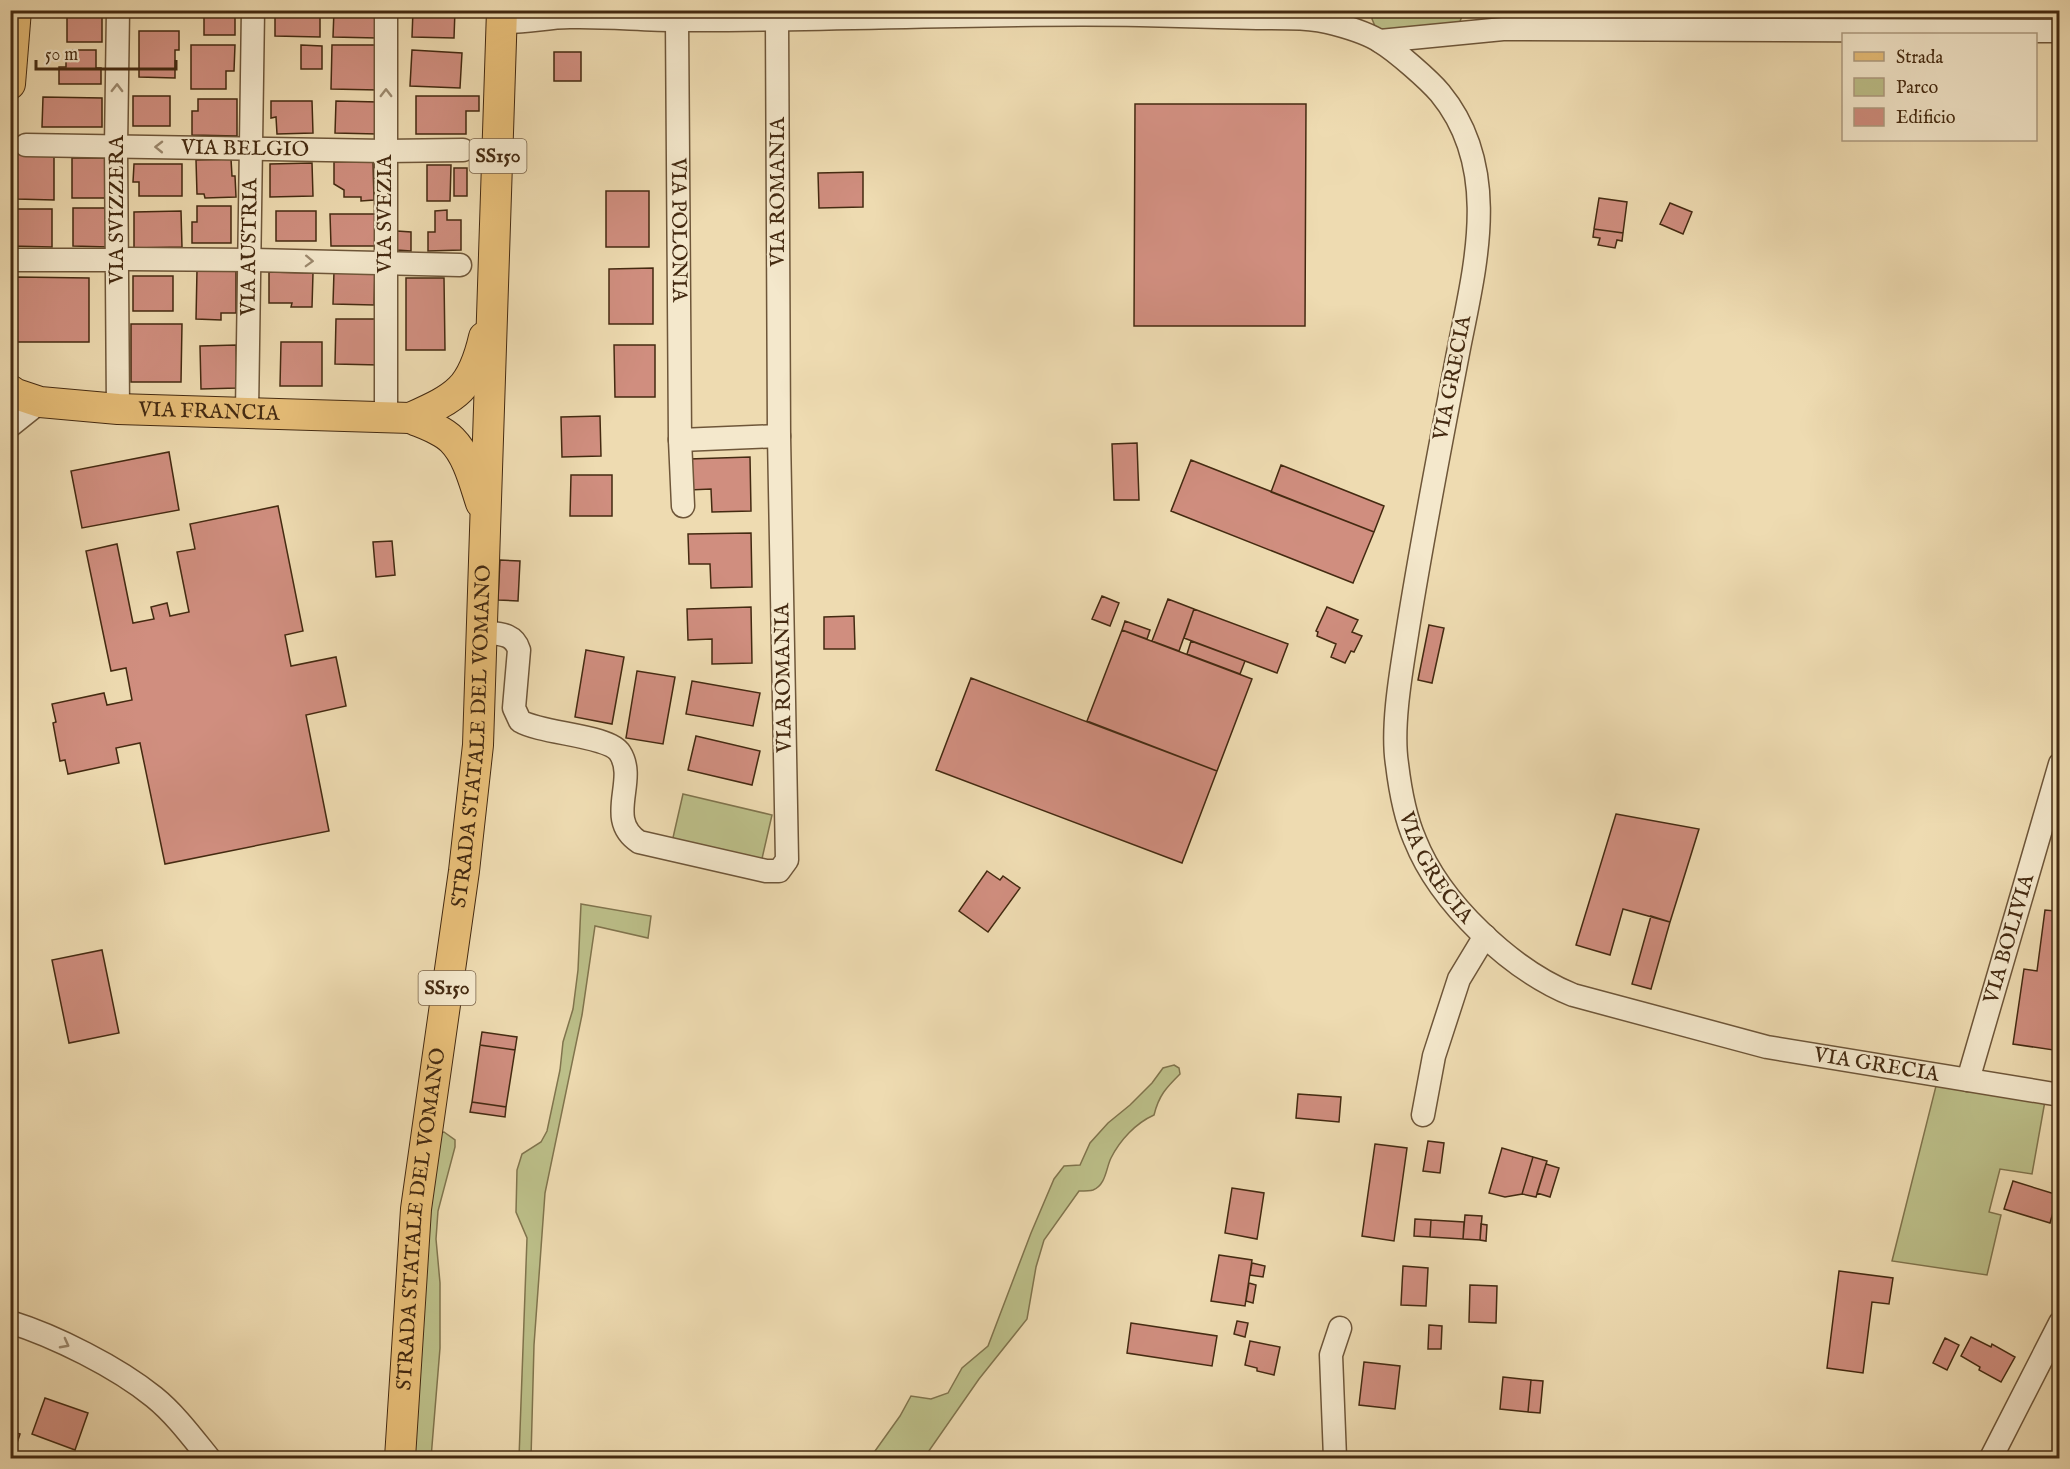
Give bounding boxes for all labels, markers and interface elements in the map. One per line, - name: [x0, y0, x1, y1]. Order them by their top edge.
- scale bar: [36, 33, 176, 71]
- legend: [1842, 33, 2037, 141]
- text: 50 m: [45, 44, 78, 67]
- text: Strada: [1896, 47, 1943, 70]
- text: Parco: [1896, 77, 1938, 100]
- one-way arrow: [111, 84, 123, 93]
- one-way arrow: [380, 88, 392, 97]
- text: Edificio: [1896, 107, 1956, 130]
- street label: VIA ROMANIA: [765, 116, 792, 268]
- street label: VIA BELGIO: [180, 134, 309, 163]
- street label: VIA SVIZZERA: [104, 135, 131, 286]
- road number: SS150: [470, 139, 526, 173]
- one-way arrow: [154, 141, 163, 153]
- street label: VIA SVEZIA: [372, 154, 399, 274]
- street label: VIA POLONIA: [664, 157, 693, 303]
- street label: VIA AUSTRIA: [235, 177, 264, 317]
- one-way arrow: [304, 255, 313, 268]
- street label: VIA GRECIA: [1427, 312, 1478, 444]
- street label: VIA FRANCIA: [137, 396, 281, 428]
- street label: STRADA STATALE DEL VOMANO: [445, 564, 497, 910]
- street label: VIA ROMANIA: [769, 602, 799, 754]
- street label: VIA GRECIA: [1392, 808, 1479, 930]
- street label: VIA BOLIVIA: [1977, 870, 2041, 1008]
- road number: SS150: [418, 971, 476, 1005]
- street label: VIA GRECIA: [1811, 1041, 1942, 1089]
- street label: STRADA STATALE DEL VOMANO: [391, 1046, 452, 1391]
- one-way arrow: [58, 1337, 69, 1348]

